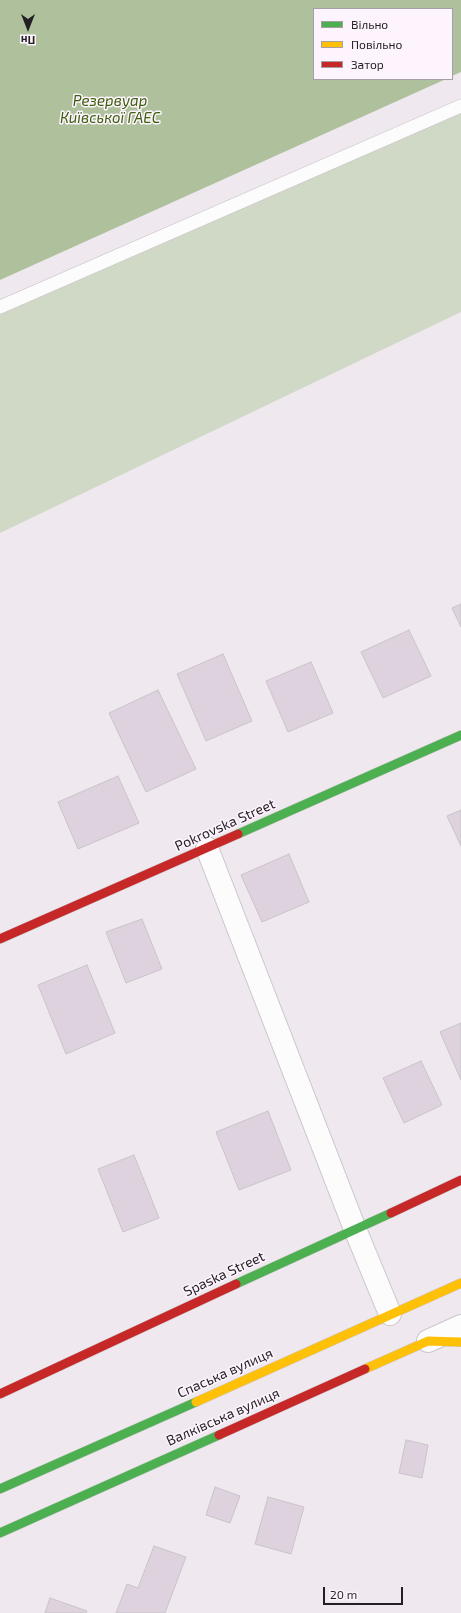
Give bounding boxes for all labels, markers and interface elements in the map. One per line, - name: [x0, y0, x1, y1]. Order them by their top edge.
- north arrow: [8, 8, 48, 48]
- legend: [313, 8, 453, 80]
- text: Вільно: [351, 17, 388, 31]
- text: Пн: [21, 34, 35, 47]
- text: Повільно: [351, 37, 402, 51]
- text: Затор: [351, 57, 384, 71]
- water label: Резервуар Київської ГАЕС: [60, 92, 160, 127]
- street label: Pokrovska Street: [172, 795, 278, 855]
- street label: Spaska Street: [181, 1248, 267, 1300]
- street label: Спаська вулиця: [175, 1344, 275, 1402]
- street label: Валківська вулиця: [164, 1384, 282, 1450]
- scale bar: [325, 1579, 405, 1605]
- text: 20 m: [330, 1587, 357, 1601]

